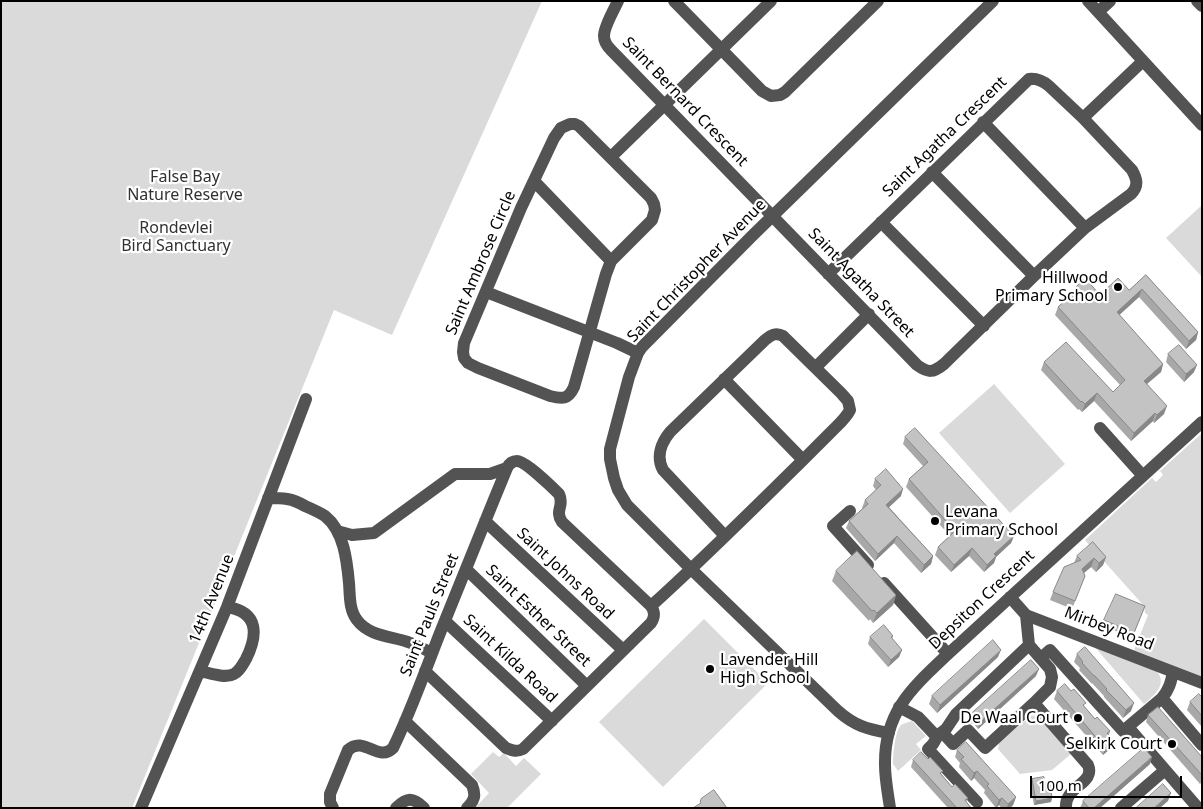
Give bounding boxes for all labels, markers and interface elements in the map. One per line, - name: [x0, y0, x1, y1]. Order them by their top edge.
- street label: Saint Bernard Crescent: [618, 33, 752, 171]
- street label: Saint Agatha Crescent: [879, 73, 1011, 201]
- park label: False Bay Nature Reserve: [127, 167, 243, 205]
- street label: Saint Ambrose Circle: [442, 188, 520, 338]
- street label: Saint Christopher Avenue: [624, 196, 770, 346]
- park label: Rondevlei Bird Sanctuary: [121, 218, 231, 256]
- street label: Saint Agatha Street: [804, 224, 918, 342]
- place label: Hillwood Primary School: [995, 268, 1108, 306]
- marker: Hillwood Primary School: [1112, 281, 1124, 293]
- place label: Levana Primary School: [945, 502, 1058, 540]
- marker: Levana Primary School: [929, 515, 941, 527]
- street label: Saint Johns Road: [512, 524, 618, 624]
- street label: Depsiton Crescent: [925, 546, 1039, 654]
- street label: Saint Pauls Street: [397, 551, 463, 679]
- street label: 14th Avenue: [185, 552, 239, 646]
- street label: Saint Esther Street: [482, 561, 594, 671]
- street label: Mirbey Road: [1061, 603, 1157, 655]
- street label: Saint Kilda Road: [459, 611, 561, 707]
- place label: Lavender Hill High School: [720, 650, 818, 688]
- marker: Lavender Hill High School: [704, 663, 716, 675]
- place label: De Waal Court: [960, 708, 1068, 728]
- marker: De Waal Court: [1072, 712, 1084, 724]
- place label: Selkirk Court: [1066, 734, 1162, 754]
- marker: Selkirk Court: [1166, 738, 1178, 750]
- scale bar: [1033, 766, 1186, 798]
- text: 100 m: [1038, 775, 1082, 795]

